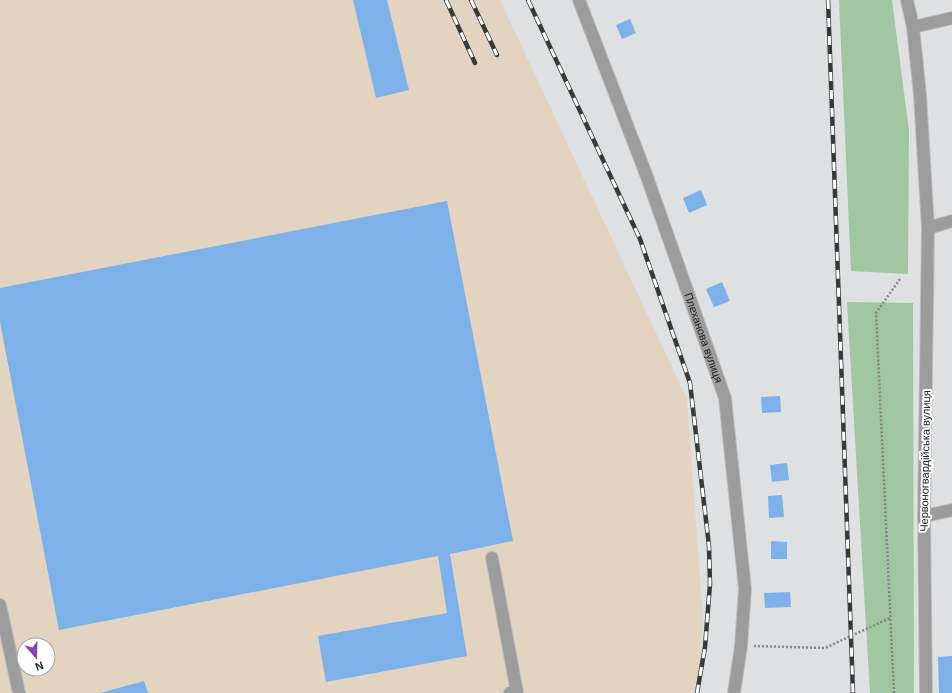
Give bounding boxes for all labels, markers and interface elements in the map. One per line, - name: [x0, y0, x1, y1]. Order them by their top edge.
- street label: Плеханова вулиця: [682, 291, 725, 384]
- street label: Червоногвардійська вулиця: [918, 390, 932, 532]
- north arrow: [16, 637, 56, 677]
- text: N: [34, 659, 45, 673]

